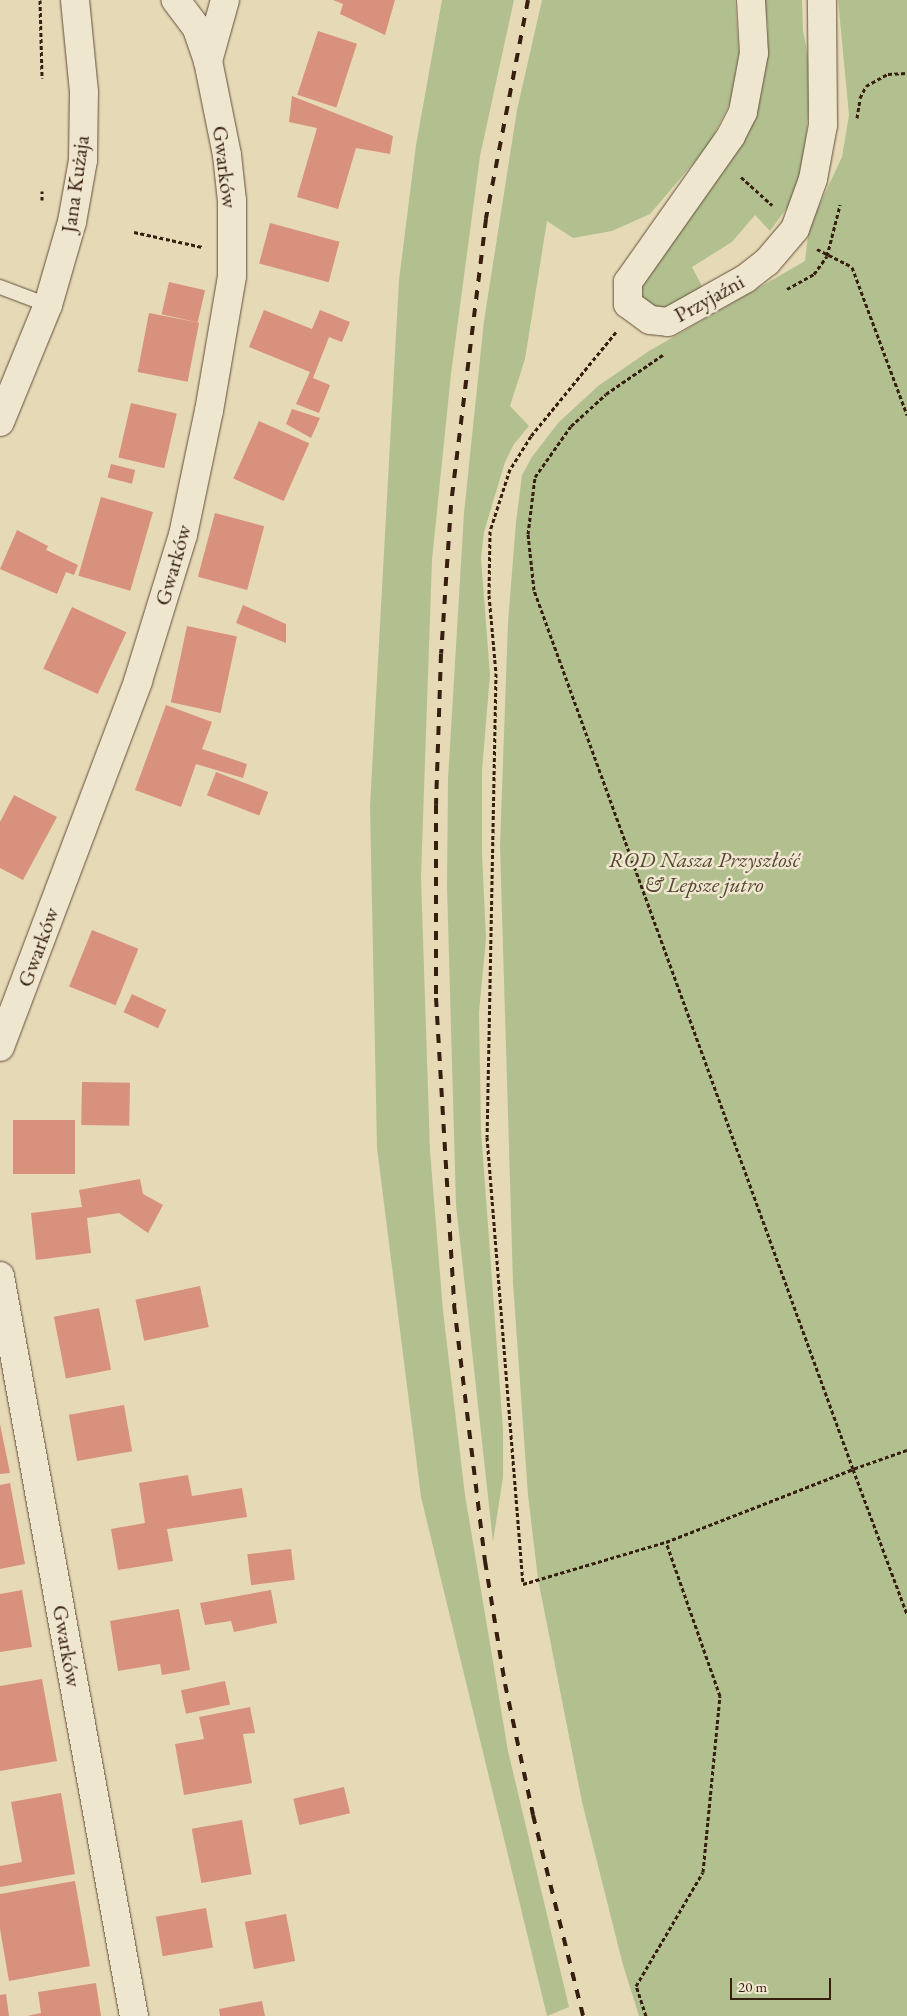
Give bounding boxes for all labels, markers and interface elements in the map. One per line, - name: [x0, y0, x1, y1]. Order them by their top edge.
- street label: Gwarków: [207, 124, 243, 210]
- street label: Jana Kużaja: [55, 134, 95, 234]
- street label: Przyjaźni: [669, 268, 749, 328]
- street label: Gwarków: [149, 522, 197, 608]
- park label: ROD Nasza Przyszłość & Lepsze jutro: [608, 846, 800, 898]
- street label: Gwarków: [11, 904, 65, 990]
- street label: Gwarków: [47, 1603, 87, 1689]
- scale bar: [732, 1968, 833, 2000]
- text: 20 m: [738, 1977, 767, 1996]

